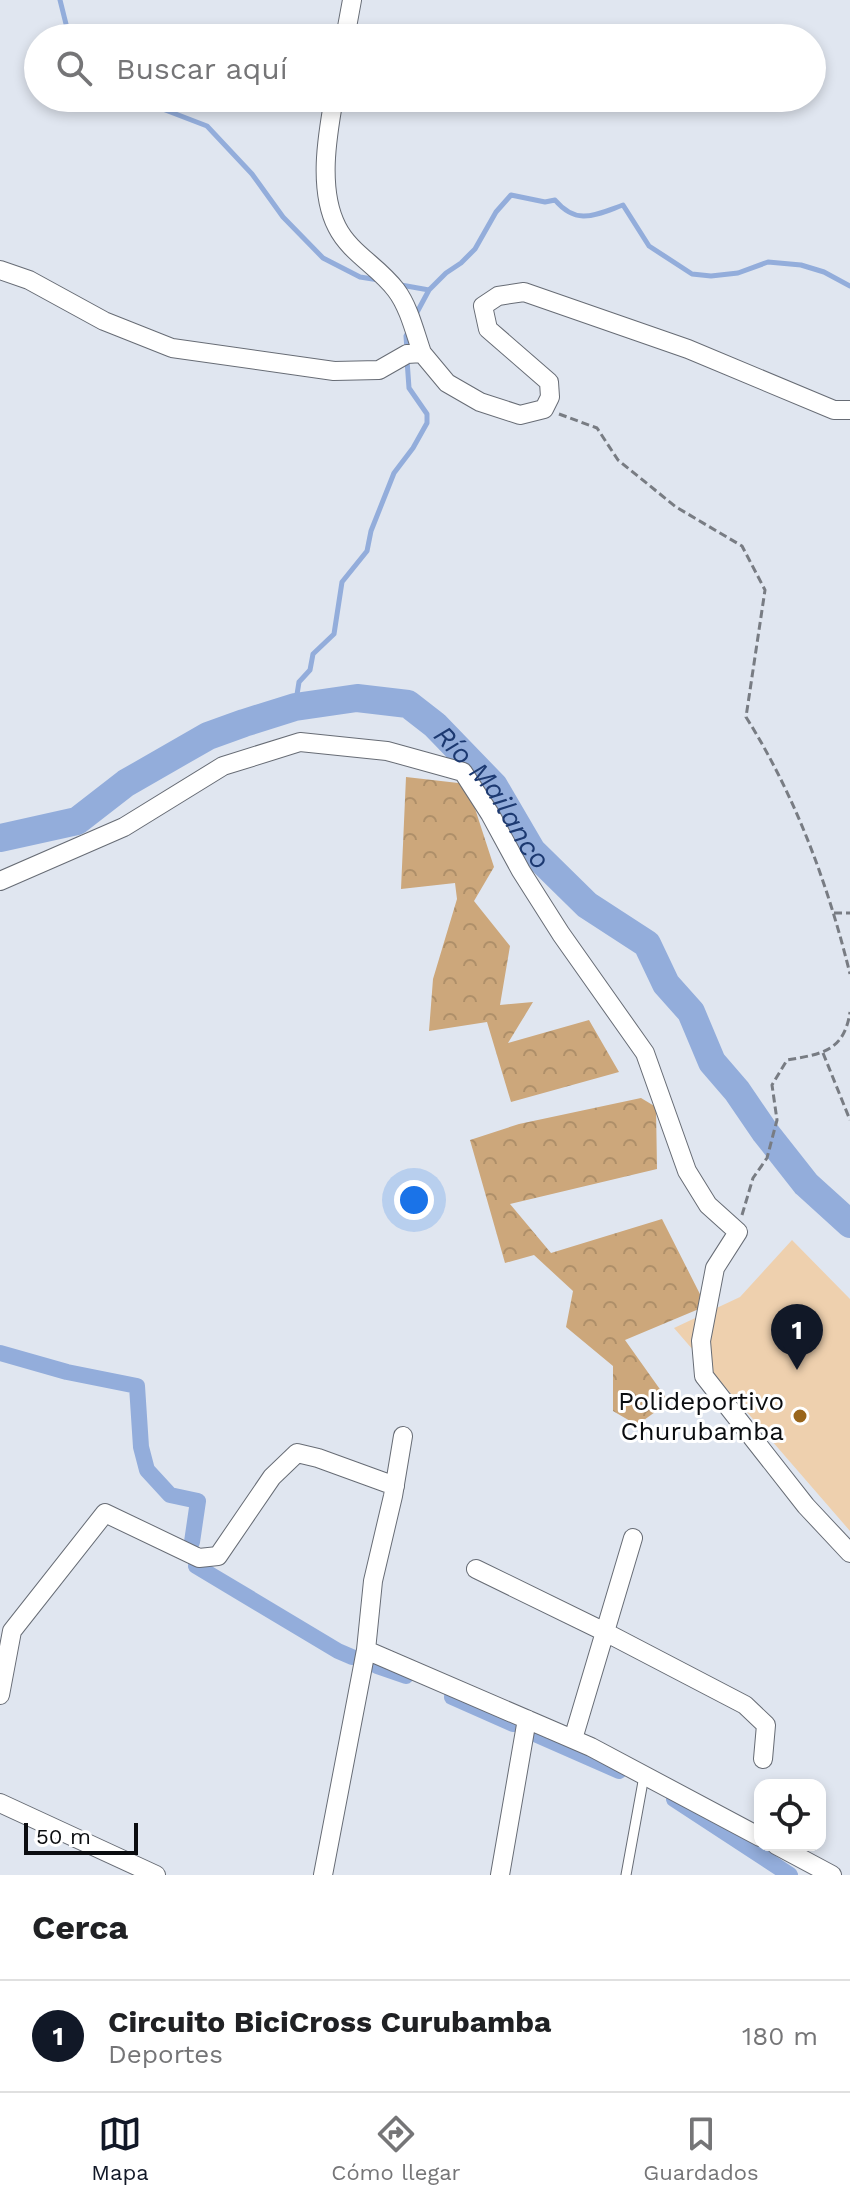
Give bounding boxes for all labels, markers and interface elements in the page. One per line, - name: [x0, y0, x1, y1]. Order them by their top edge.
- search box: [24, 24, 826, 112]
- icon: search: [52, 46, 96, 90]
- text: Buscar aquí: [116, 51, 288, 86]
- water label: Río Mailanco: [428, 718, 557, 876]
- your location: [394, 1180, 434, 1220]
- pin: 1: [771, 1304, 823, 1370]
- place label: Polideportivo Churubamba: [618, 1386, 784, 1446]
- marker: Polideportivo Churubamba: [791, 1407, 809, 1425]
- map controls: [754, 1779, 826, 1851]
- button: locate: [754, 1779, 826, 1851]
- scale bar: [24, 1819, 138, 1855]
- text: 50 m: [36, 1824, 91, 1849]
- text: Cerca: [32, 1907, 128, 1947]
- text: Circuito BiciCross Curubamba: [108, 2004, 551, 2039]
- text: 1: [52, 2021, 64, 2051]
- text: 180 m: [742, 2021, 818, 2051]
- text: Deportes: [108, 2039, 223, 2069]
- tab: Mapa: [91, 2112, 149, 2185]
- tab: Cómo llegar: [331, 2112, 461, 2185]
- tab: Guardados: [643, 2112, 759, 2185]

